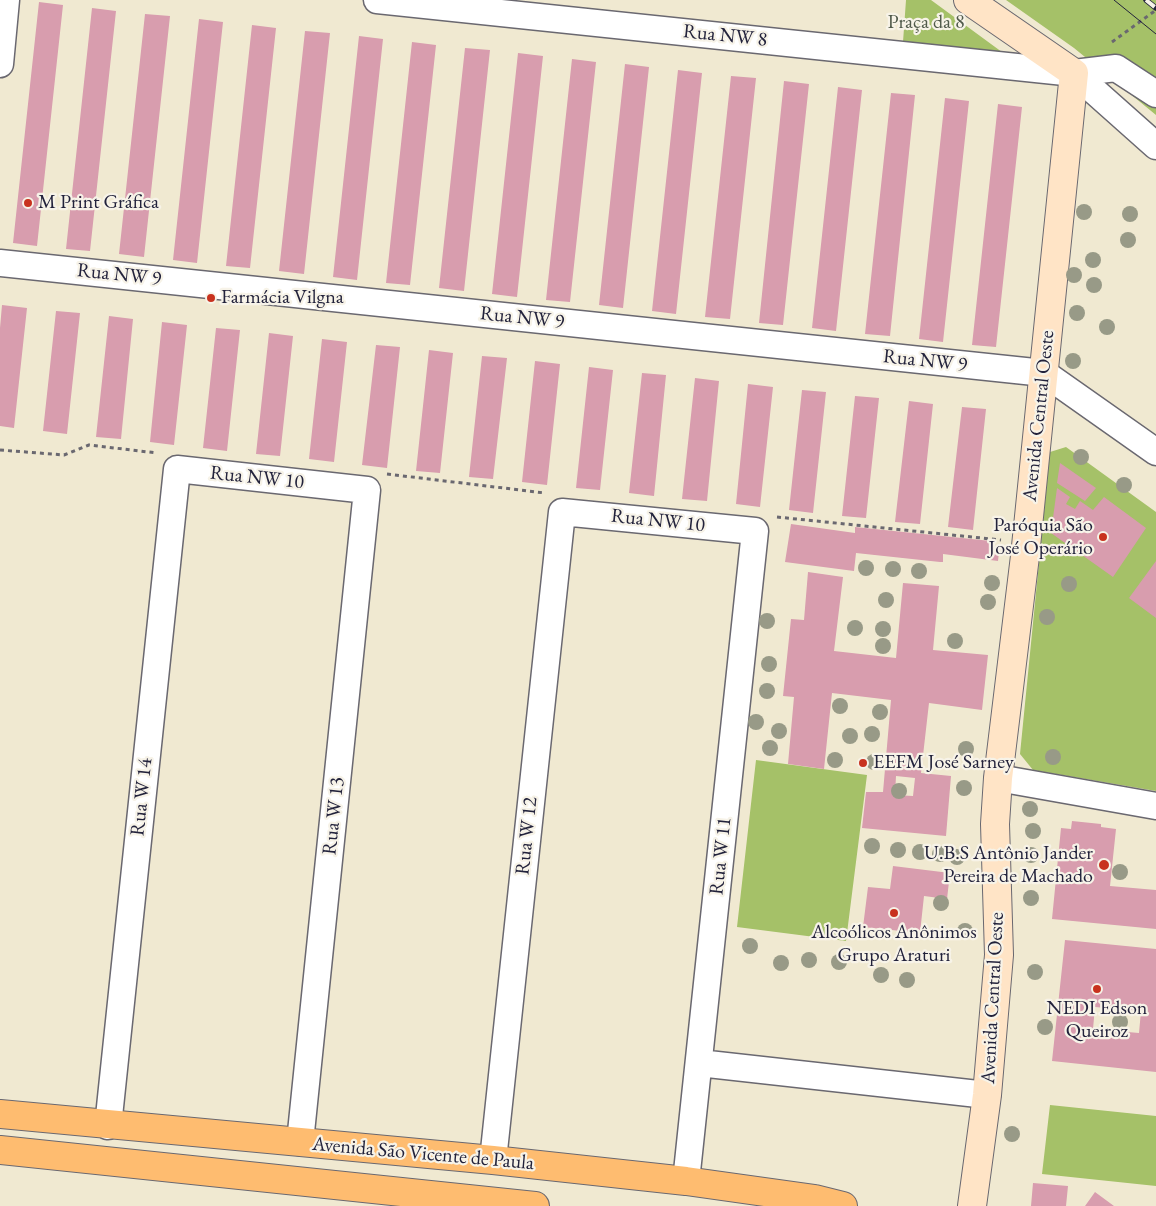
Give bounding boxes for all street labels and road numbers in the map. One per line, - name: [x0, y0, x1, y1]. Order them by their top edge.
- street label: Rua NW 8: [682, 20, 768, 52]
- street label: Rua NW 9: [76, 259, 162, 291]
- street label: Rua NW 9: [479, 302, 565, 334]
- street label: Avenida Central Oeste: [1018, 329, 1060, 503]
- street label: Rua NW 9: [882, 345, 968, 377]
- street label: Rua NW 10: [209, 461, 305, 495]
- street label: Rua NW 10: [610, 504, 706, 538]
- street label: Rua W 14: [126, 757, 158, 837]
- street label: Rua W 13: [318, 776, 350, 856]
- street label: Rua W 12: [511, 796, 543, 876]
- street label: Rua W 11: [705, 816, 737, 896]
- street label: Avenida Central Oeste: [977, 912, 1009, 1084]
- street label: Avenida São Vicente de Paula: [311, 1132, 535, 1176]

